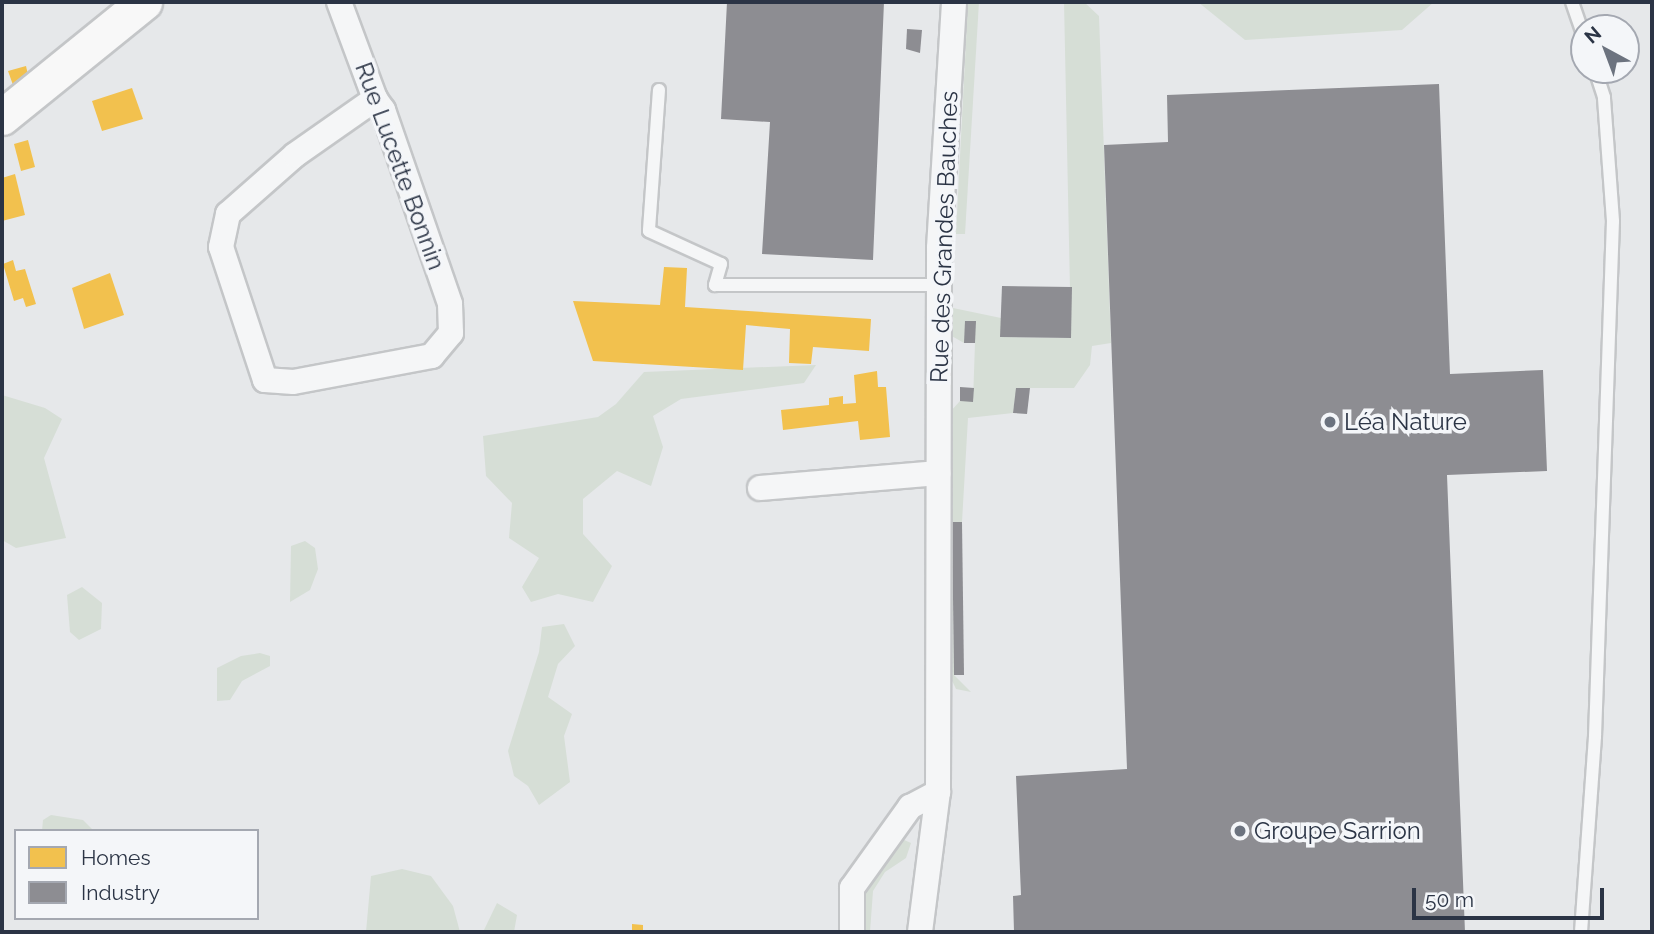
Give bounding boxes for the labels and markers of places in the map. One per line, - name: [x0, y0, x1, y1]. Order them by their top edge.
- place label: Léa Nature: [1344, 408, 1467, 436]
- marker: Léa Nature: [1322, 414, 1338, 430]
- place label: Groupe Sarrion: [1254, 817, 1421, 845]
- marker: Groupe Sarrion: [1232, 823, 1248, 839]

